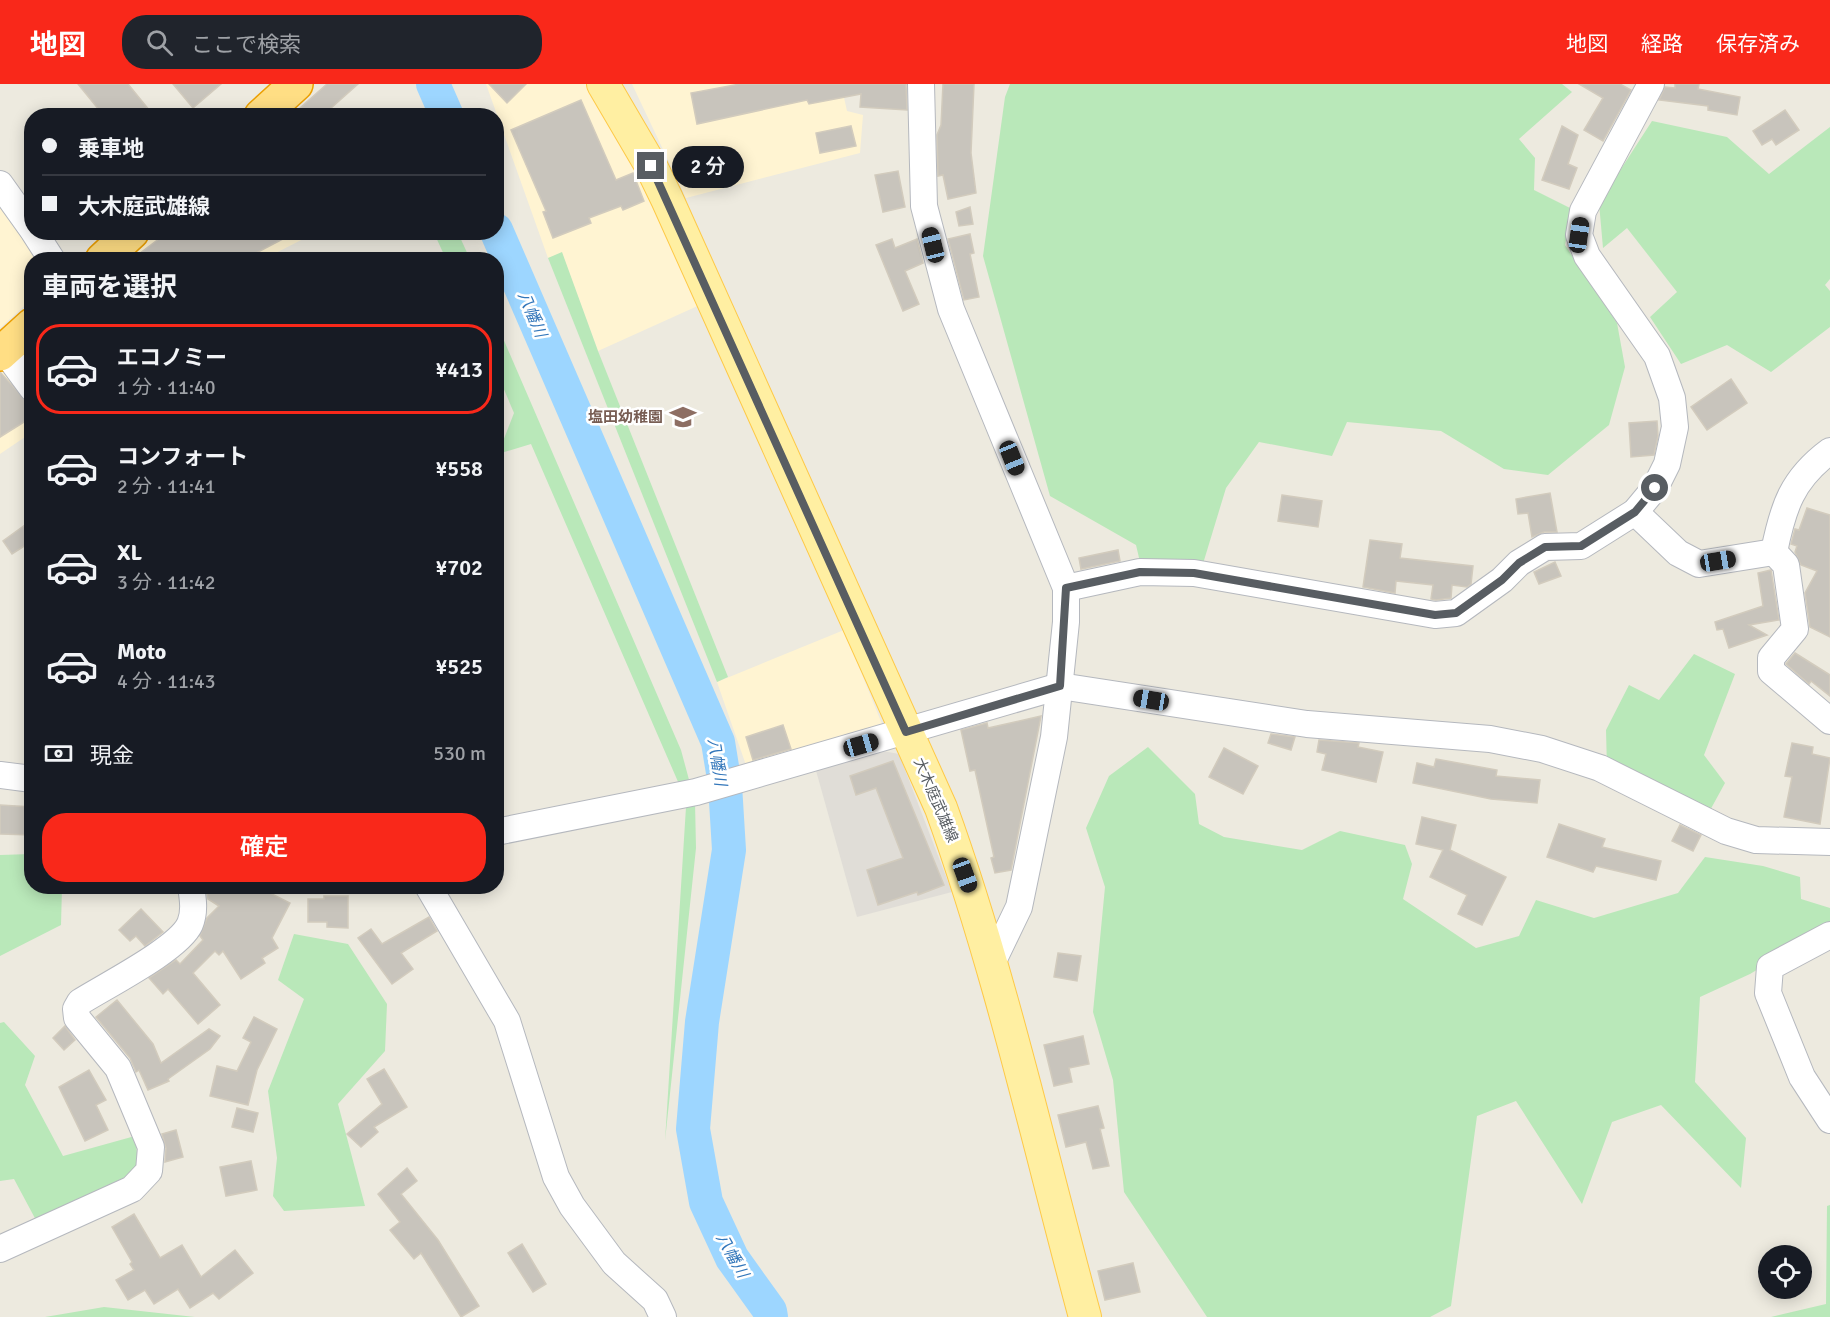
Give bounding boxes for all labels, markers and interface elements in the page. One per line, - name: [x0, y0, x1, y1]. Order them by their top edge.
- search box: [122, 15, 542, 69]
- icon: search: [143, 26, 176, 59]
- text: 地図: [30, 28, 86, 62]
- text: ここで検索: [191, 31, 301, 58]
- text: 地図: [1566, 31, 1608, 57]
- text: 経路: [1641, 31, 1683, 57]
- text: 保存済み: [1716, 31, 1800, 57]
- text: 乗車地: [78, 135, 144, 162]
- callout: 2 分: [672, 145, 744, 187]
- route end: [637, 152, 664, 179]
- text: 2 分: [690, 154, 726, 179]
- text: 大木庭武雄線: [78, 193, 210, 220]
- car: [1568, 216, 1590, 254]
- car: [920, 225, 946, 265]
- text: 車両を選択: [42, 271, 177, 304]
- water label: 八幡川: [513, 288, 551, 342]
- icon: car: [45, 342, 99, 396]
- text: エコノミー: [117, 344, 227, 371]
- text: ¥413: [435, 356, 483, 383]
- text: 1 分 · 11:40: [117, 375, 216, 400]
- school or university icon: 塩田幼稚園: [668, 402, 698, 432]
- place label: 塩田幼稚園: [588, 408, 663, 426]
- car: [997, 438, 1027, 478]
- icon: car: [45, 441, 99, 495]
- text: コンフォート: [117, 443, 248, 470]
- text: ¥558: [435, 455, 483, 482]
- text: 2 分 · 11:41: [117, 474, 216, 499]
- route start: [1641, 474, 1668, 501]
- text: XL: [117, 539, 142, 566]
- icon: car: [45, 540, 99, 594]
- car: [1699, 549, 1737, 573]
- text: ¥702: [435, 554, 483, 581]
- text: 3 分 · 11:42: [117, 570, 216, 595]
- text: Moto: [117, 638, 166, 665]
- icon: car: [45, 639, 99, 693]
- text: ¥525: [435, 653, 483, 680]
- text: 4 分 · 11:43: [117, 669, 216, 694]
- car: [1132, 688, 1170, 712]
- car: [841, 731, 881, 759]
- icon: cash: [42, 737, 75, 770]
- water label: 八幡川: [703, 737, 731, 789]
- text: 530 m: [433, 741, 486, 766]
- text: 現金: [90, 742, 134, 769]
- street label: 大木庭武雄線: [910, 755, 962, 845]
- button: 確定: [42, 813, 486, 882]
- car: [950, 855, 980, 895]
- water label: 八幡川: [712, 1230, 753, 1283]
- map controls: [1758, 1245, 1812, 1299]
- button: locate: [1758, 1245, 1812, 1299]

